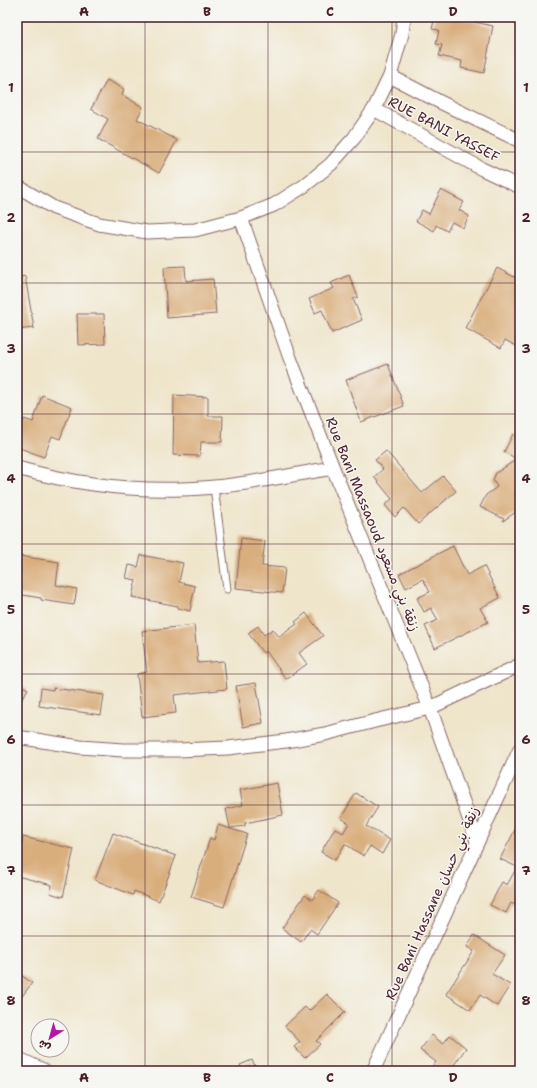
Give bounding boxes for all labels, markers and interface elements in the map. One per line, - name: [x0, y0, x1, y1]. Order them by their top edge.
- text: A: [79, 3, 89, 20]
- text: B: [203, 3, 211, 20]
- text: C: [326, 3, 334, 20]
- text: D: [448, 3, 458, 20]
- text: 1: [8, 79, 14, 96]
- text: 1: [523, 79, 529, 96]
- street label: RUE BANI YASSEF: [385, 92, 503, 166]
- text: 2: [6, 209, 16, 226]
- text: 2: [521, 209, 531, 226]
- text: 3: [6, 340, 16, 357]
- text: 3: [521, 340, 531, 357]
- street label: Rue Bani Massaoud زنقة بني مسعود: [318, 414, 424, 635]
- text: 4: [6, 470, 16, 487]
- text: 4: [521, 470, 531, 487]
- text: 5: [7, 601, 15, 618]
- text: 5: [522, 601, 530, 618]
- text: 6: [6, 731, 16, 748]
- text: 6: [521, 731, 531, 748]
- street label: Rue Bani Hassane زنقة بني حسان: [381, 803, 487, 1004]
- text: 7: [6, 862, 16, 879]
- text: 7: [521, 862, 531, 879]
- text: 8: [6, 992, 16, 1009]
- text: 8: [521, 992, 531, 1009]
- north arrow: [30, 1018, 70, 1058]
- text: ش: [35, 1036, 54, 1055]
- text: A: [79, 1069, 89, 1086]
- text: B: [203, 1069, 211, 1086]
- text: C: [326, 1069, 334, 1086]
- text: D: [448, 1069, 458, 1086]

